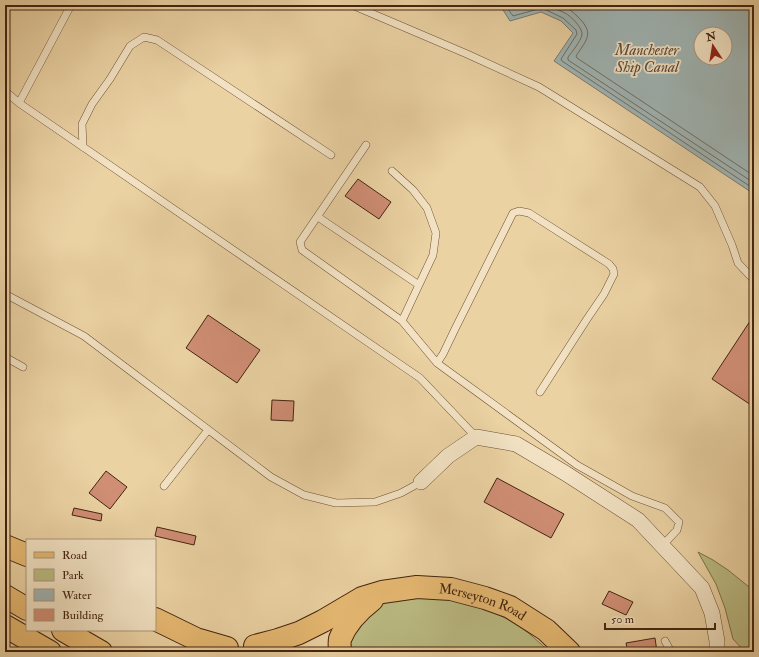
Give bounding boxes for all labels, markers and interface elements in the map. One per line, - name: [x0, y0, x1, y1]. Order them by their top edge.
- north arrow: [693, 26, 733, 66]
- text: N: [704, 29, 718, 44]
- water label: Manchester Ship Canal: [614, 41, 680, 77]
- legend: [26, 539, 156, 631]
- text: Road: [62, 548, 87, 563]
- text: Park: [62, 568, 84, 583]
- street label: Merseyton Road: [438, 580, 530, 624]
- text: Water: [61, 588, 92, 603]
- scale bar: [605, 605, 715, 631]
- text: Building: [62, 608, 105, 623]
- text: 50 m: [611, 612, 635, 627]

